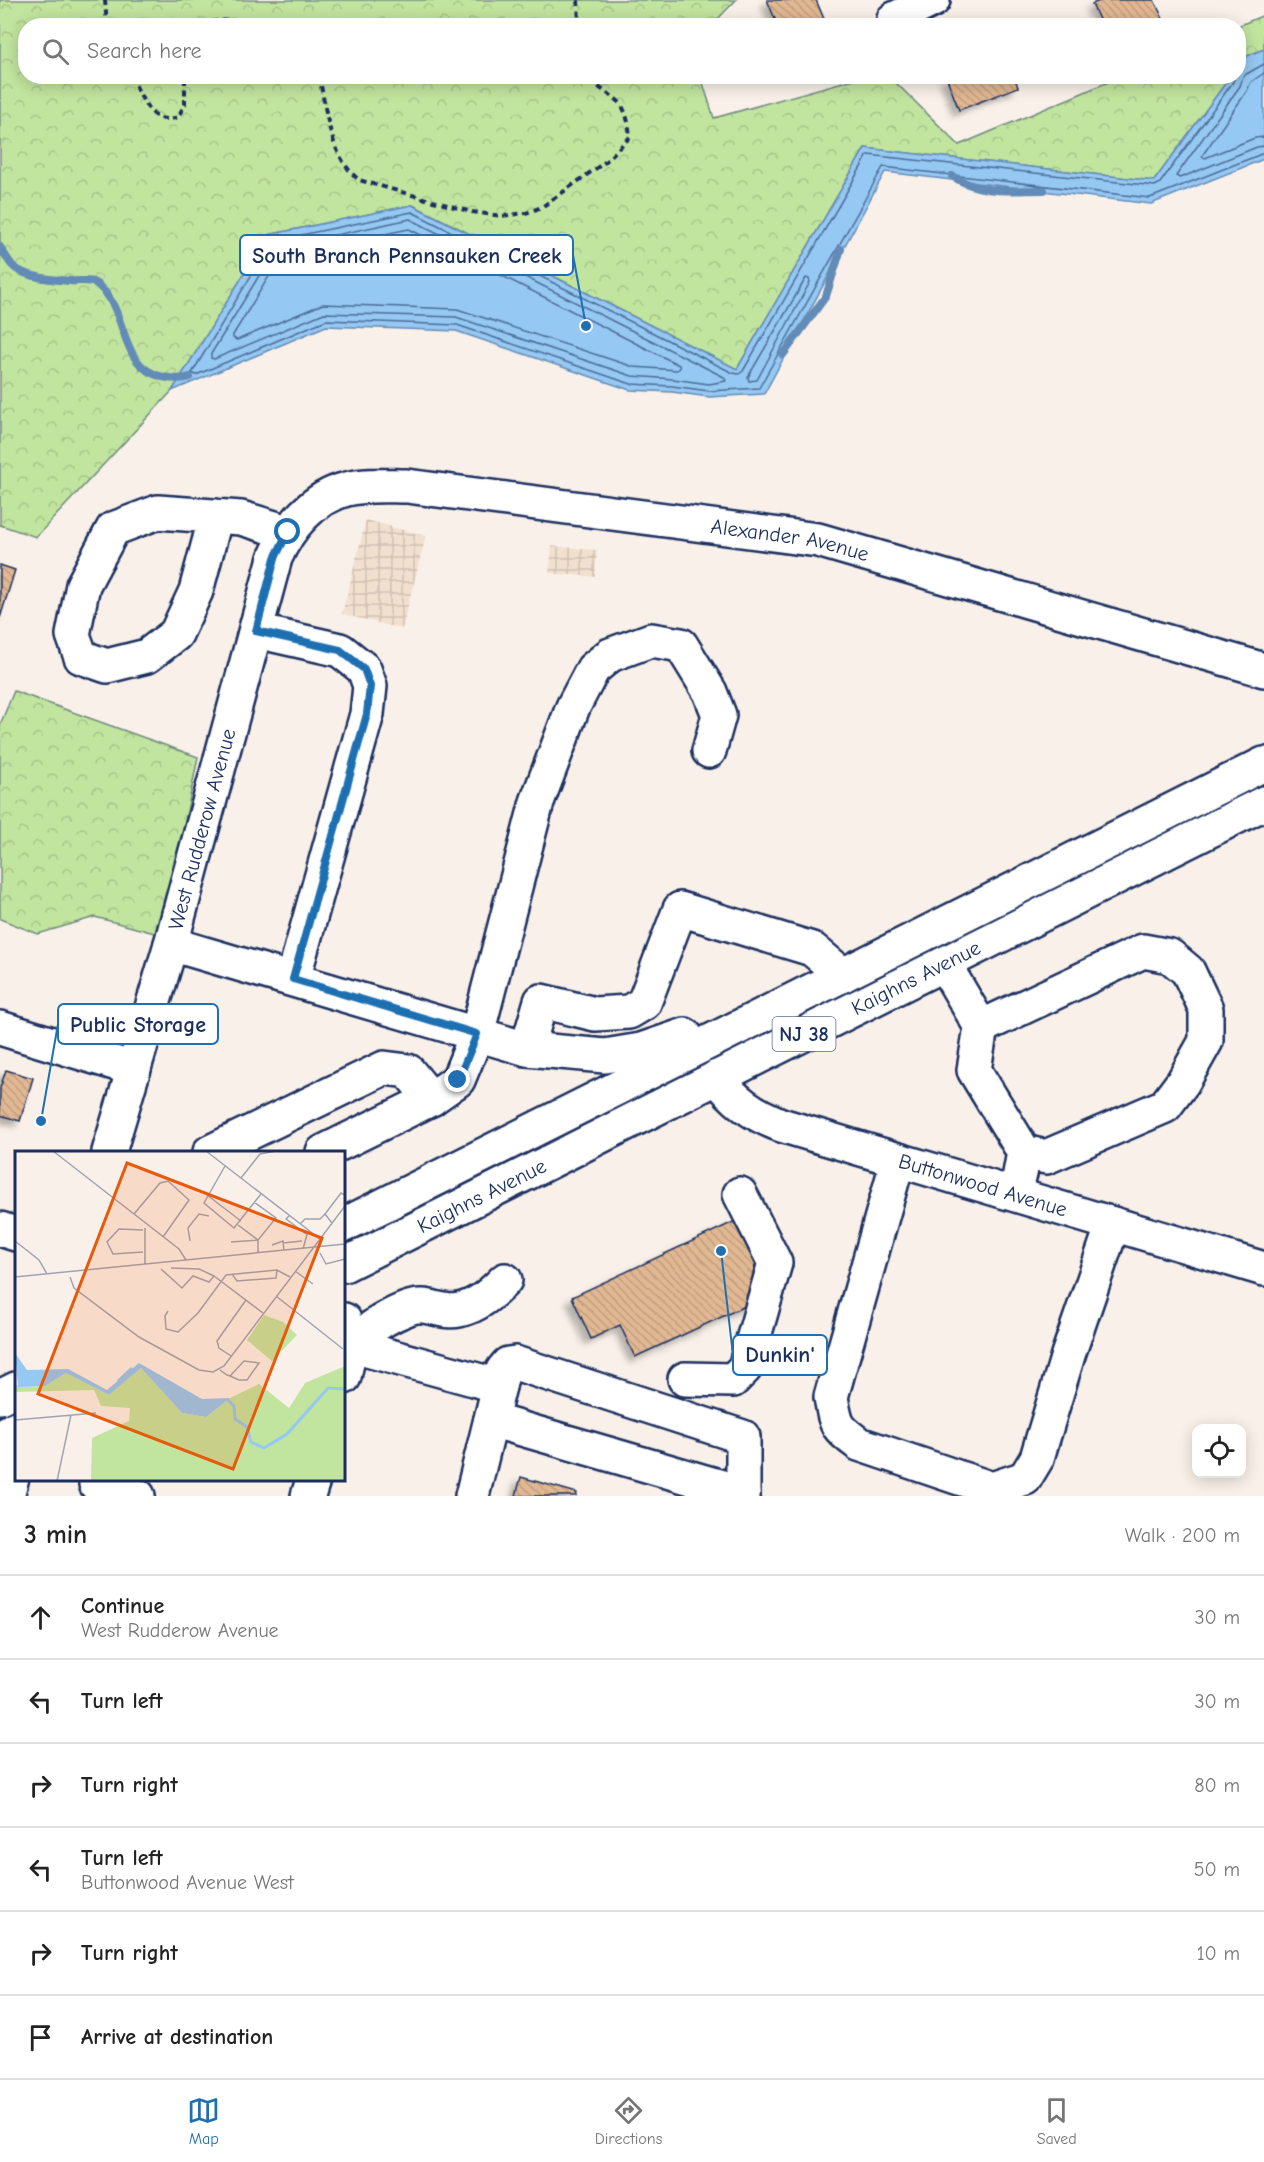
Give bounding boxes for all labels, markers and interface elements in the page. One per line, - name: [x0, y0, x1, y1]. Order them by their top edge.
- search box: [18, 18, 1246, 84]
- icon: search: [39, 35, 72, 68]
- text: Search here: [87, 38, 202, 64]
- callout: South Branch Pennsauken Creek: [240, 235, 573, 275]
- text: South Branch Pennsauken Creek: [252, 243, 562, 269]
- street label: Alexander Avenue: [709, 514, 872, 566]
- route start: [274, 518, 300, 544]
- street label: West Rudderow Avenue: [163, 726, 241, 933]
- street label: Kaighns Avenue: [847, 935, 984, 1020]
- callout: Public Storage: [58, 1004, 218, 1044]
- text: Public Storage: [70, 1012, 206, 1038]
- road number: NJ 38: [772, 1017, 836, 1051]
- route end: [444, 1066, 470, 1092]
- street label: Buttonwood Avenue: [896, 1149, 1070, 1222]
- inset map: [15, 1151, 345, 1481]
- street label: Kaighns Avenue: [413, 1153, 550, 1238]
- callout: Dunkin': [733, 1335, 827, 1375]
- text: Dunkin': [745, 1342, 815, 1368]
- map controls: [1192, 1424, 1246, 1478]
- button: locate: [1192, 1424, 1246, 1478]
- text: 3 min: [24, 1520, 87, 1550]
- text: Walk · 200 m: [1125, 1524, 1240, 1547]
- text: Continue: [81, 1593, 164, 1619]
- icon: ahead: [24, 1601, 57, 1634]
- text: 30 m: [1194, 1606, 1240, 1629]
- text: West Rudderow Avenue: [81, 1619, 279, 1642]
- icon: left: [24, 1685, 57, 1718]
- text: Turn left: [81, 1688, 163, 1714]
- text: 30 m: [1194, 1690, 1240, 1713]
- icon: right: [24, 1769, 57, 1802]
- text: Turn right: [81, 1772, 178, 1798]
- text: 80 m: [1194, 1774, 1240, 1797]
- text: Turn left: [81, 1845, 163, 1871]
- icon: left: [24, 1853, 57, 1886]
- text: 50 m: [1194, 1858, 1240, 1881]
- text: Buttonwood Avenue West: [81, 1871, 294, 1894]
- icon: right: [24, 1937, 57, 1970]
- text: Turn right: [81, 1940, 178, 1966]
- text: 10 m: [1197, 1942, 1240, 1965]
- icon: arrive: [24, 2021, 57, 2054]
- text: Arrive at destination: [81, 2024, 273, 2050]
- tab: Map: [187, 2094, 220, 2148]
- tab: Directions: [595, 2094, 662, 2148]
- tab: Saved: [1037, 2094, 1077, 2148]

